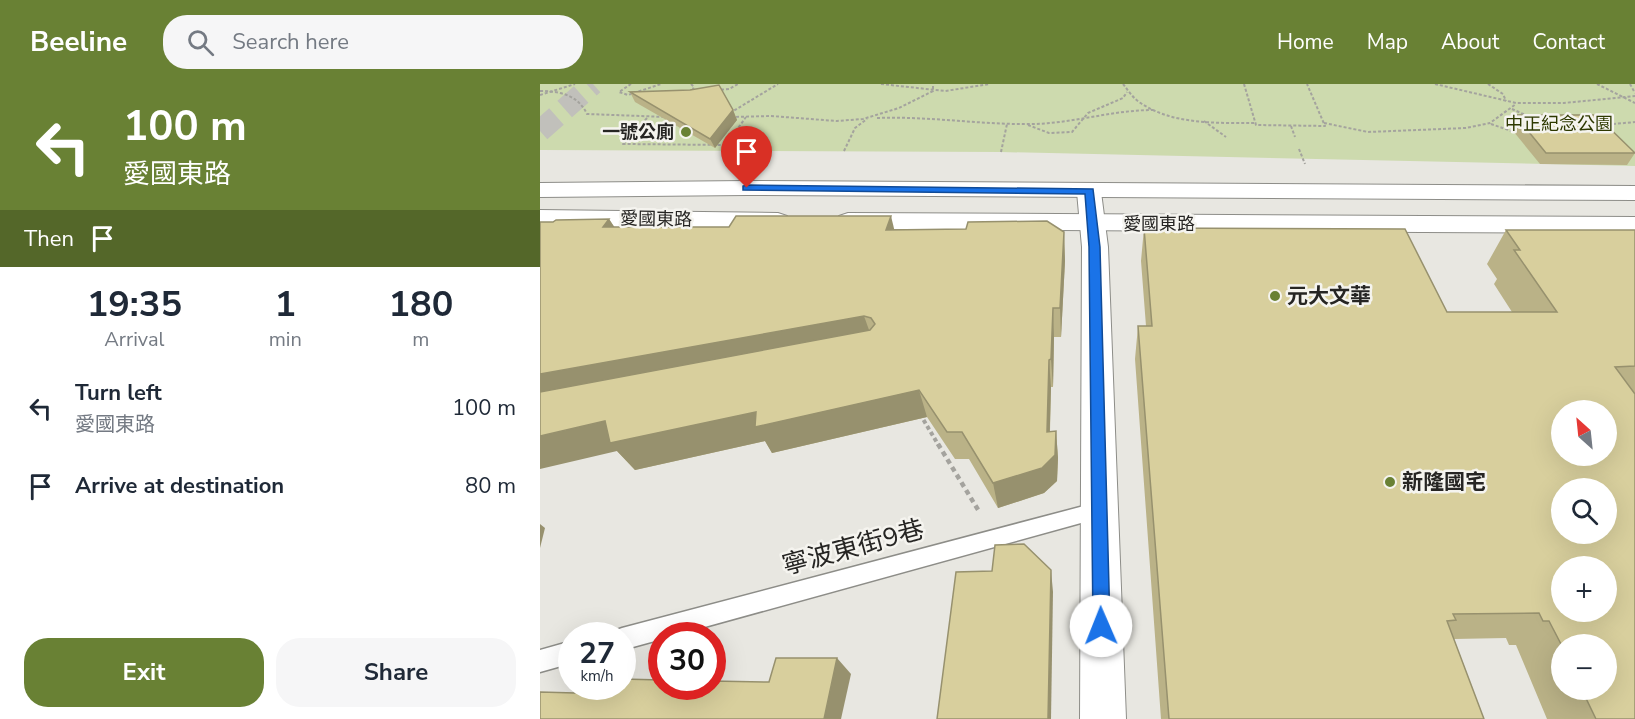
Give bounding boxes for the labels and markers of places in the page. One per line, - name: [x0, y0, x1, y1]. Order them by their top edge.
- place label: 一號公廁: [602, 120, 674, 144]
- marker: 一號公廁: [679, 125, 693, 139]
- pin: [721, 126, 772, 188]
- place label: 元大文華: [1287, 282, 1371, 310]
- marker: 元大文華: [1268, 289, 1282, 303]
- place label: 新隆國宅: [1402, 468, 1486, 496]
- marker: 新隆國宅: [1383, 475, 1397, 489]

